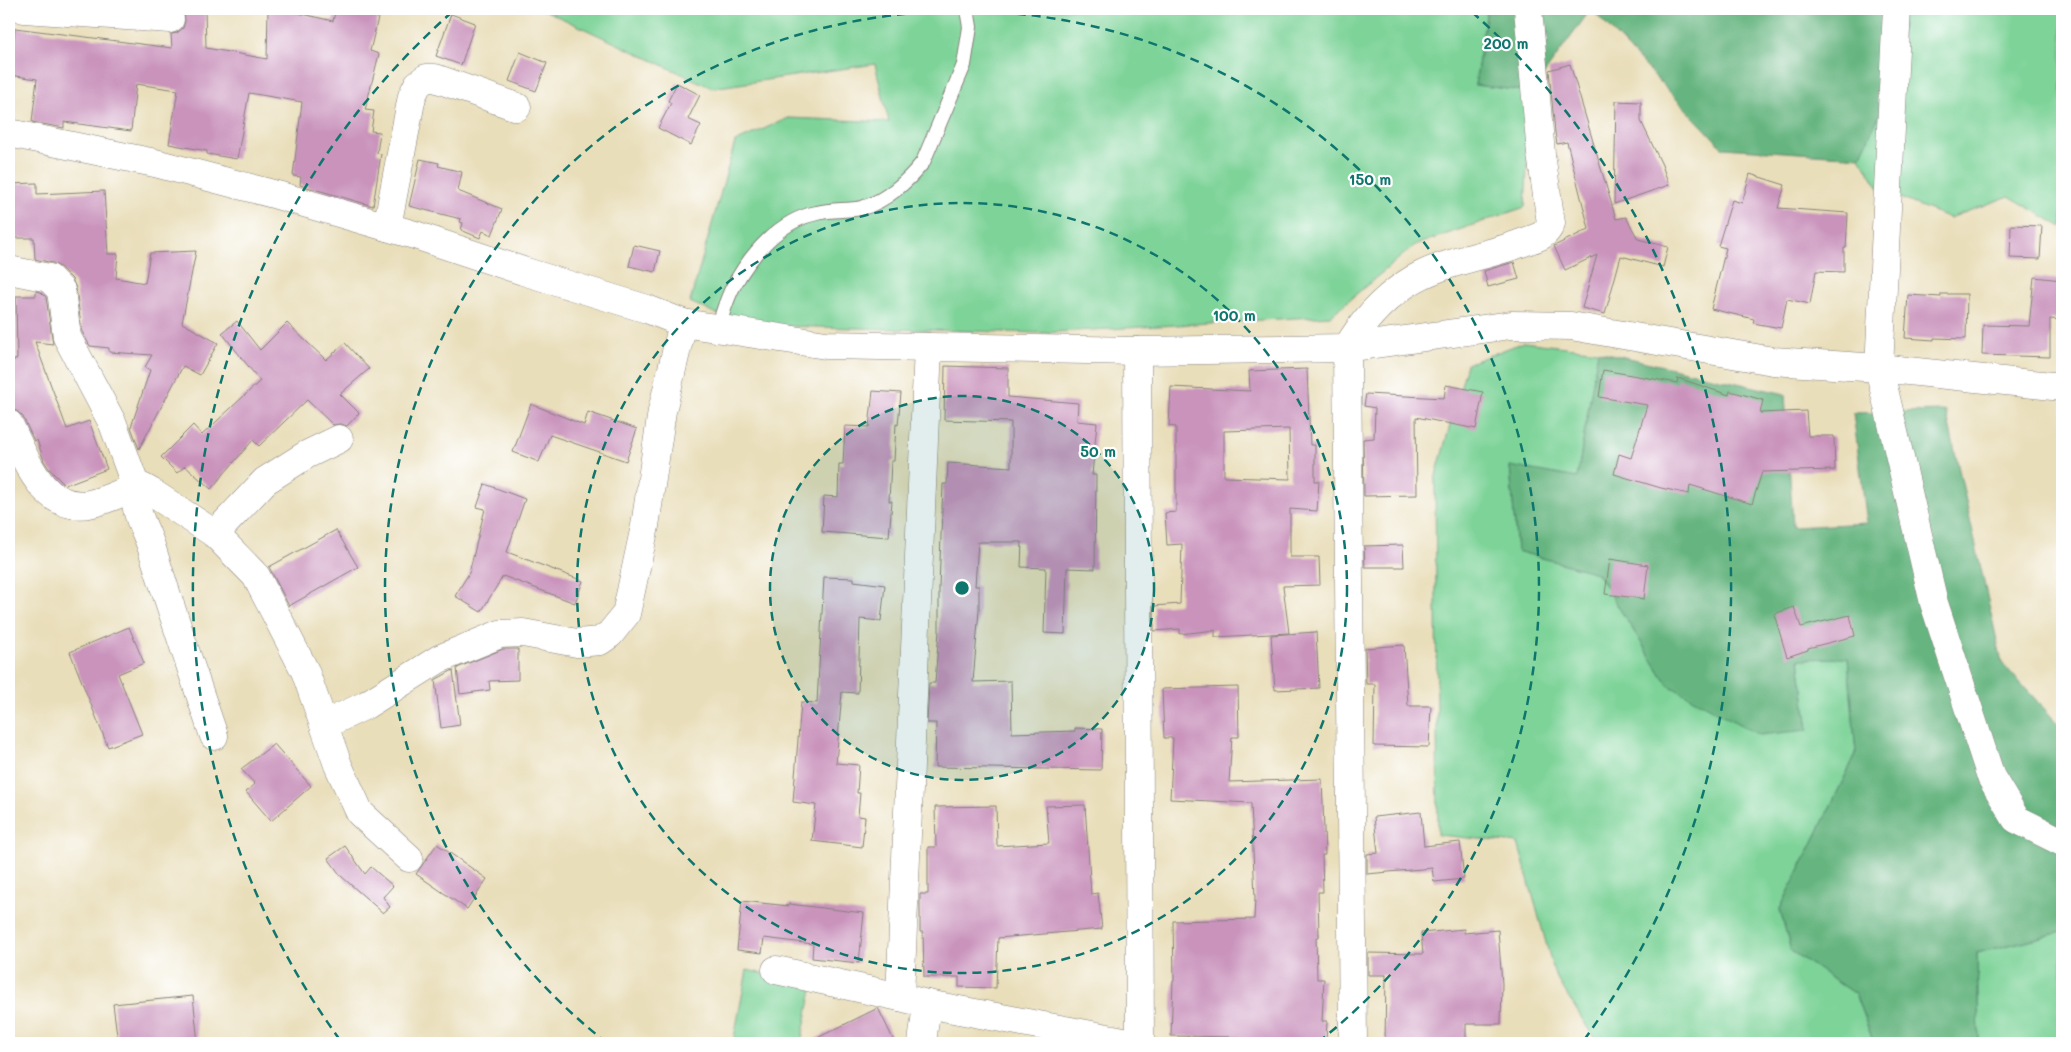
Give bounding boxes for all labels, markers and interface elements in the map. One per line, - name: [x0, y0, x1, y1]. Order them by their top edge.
- text: 200 m: [1484, 33, 1529, 53]
- text: 150 m: [1349, 169, 1391, 189]
- text: 100 m: [1212, 305, 1256, 325]
- text: 50 m: [1080, 441, 1116, 461]
- centre of rings: [953, 579, 971, 597]

